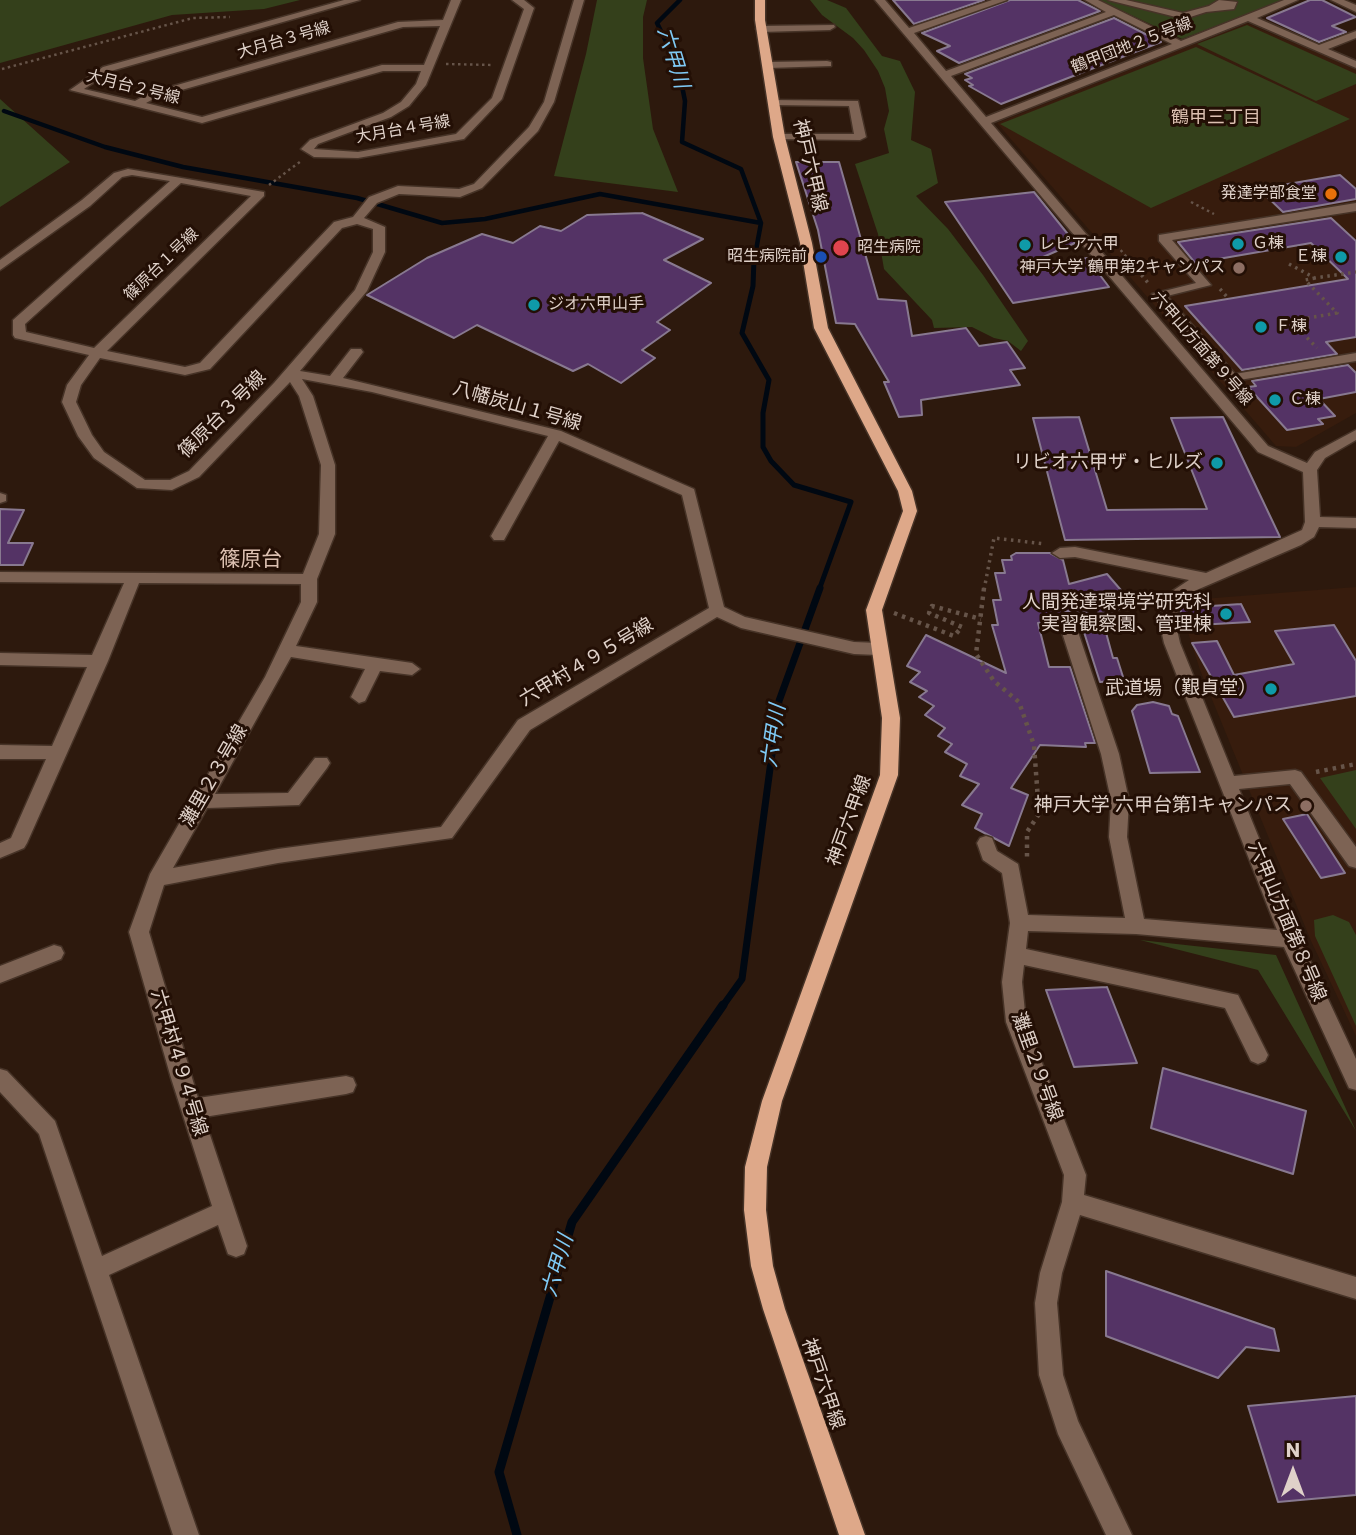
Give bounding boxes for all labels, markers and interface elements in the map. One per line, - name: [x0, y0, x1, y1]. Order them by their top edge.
- street label: 鶴甲団地２５号線: [1069, 14, 1195, 78]
- street label: 大月台３号線: [235, 19, 333, 63]
- water label: 六甲川: [651, 24, 693, 92]
- street label: 大月台２号線: [84, 67, 182, 109]
- district label: 鶴甲三丁目: [1171, 107, 1261, 129]
- street label: 大月台４号線: [354, 112, 452, 148]
- street label: 神戸六甲線: [787, 117, 831, 215]
- place label: 発達学部食堂: [1221, 184, 1317, 204]
- marker: 発達学部食堂: [1323, 186, 1339, 202]
- street label: 篠原台１号線: [121, 225, 203, 305]
- place label: Ｇ棟: [1252, 234, 1284, 254]
- place label: レピア六甲: [1039, 235, 1119, 255]
- marker: Ｇ棟: [1230, 236, 1246, 252]
- marker: レピア六甲: [1017, 237, 1033, 253]
- marker: 昭生病院: [831, 238, 851, 258]
- place label: 昭生病院: [857, 238, 921, 258]
- place label: 昭生病院前: [727, 247, 807, 267]
- place label: Ｅ棟: [1295, 247, 1327, 267]
- marker: 昭生病院前: [813, 249, 829, 265]
- marker: Ｅ棟: [1333, 249, 1349, 265]
- place label: 神戸大学 鶴甲第2キャンパス: [1020, 258, 1225, 278]
- marker: 神戸大学 鶴甲第2キャンパス: [1231, 260, 1247, 276]
- street label: 六甲山方面第９号線: [1147, 288, 1255, 410]
- place label: ジオ六甲山手: [548, 295, 644, 315]
- marker: ジオ六甲山手: [526, 297, 542, 313]
- place label: Ｆ棟: [1275, 317, 1307, 337]
- marker: Ｆ棟: [1253, 319, 1269, 335]
- street label: 篠原台３号線: [175, 367, 271, 463]
- street label: 八幡炭山１号線: [450, 378, 584, 436]
- place label: Ｃ棟: [1289, 390, 1321, 410]
- marker: Ｃ棟: [1267, 392, 1283, 408]
- place label: リビオ六甲ザ・ヒルズ: [1013, 452, 1203, 474]
- marker: リビオ六甲ザ・ヒルズ: [1209, 455, 1225, 471]
- district label: 篠原台: [220, 548, 282, 574]
- place label: 人間発達環境学研究科 実習観察園、管理棟: [1022, 592, 1212, 636]
- marker: 人間発達環境学研究科 実習観察園、管理棟: [1218, 606, 1234, 622]
- street label: 六甲村４９５号線: [516, 614, 658, 712]
- place label: 武道場（艱貞堂）: [1105, 678, 1257, 700]
- marker: 武道場（艱貞堂）: [1263, 681, 1279, 697]
- water label: 六甲川: [758, 703, 792, 769]
- street label: 灘里２３号線: [177, 721, 253, 831]
- street label: 神戸六甲線: [823, 772, 877, 870]
- place label: 神戸大学 六甲台第1キャンパス: [1034, 795, 1292, 817]
- marker: 神戸大学 六甲台第1キャンパス: [1298, 798, 1314, 814]
- street label: 六甲山方面第８号線: [1242, 839, 1330, 1005]
- street label: 六甲村４９４号線: [145, 987, 211, 1139]
- street label: 灘里２９号線: [1006, 1010, 1066, 1124]
- water label: 六甲川: [538, 1232, 580, 1300]
- street label: 神戸六甲線: [796, 1335, 848, 1433]
- north arrow: [1258, 1437, 1328, 1507]
- text: N: [1286, 1437, 1300, 1464]

